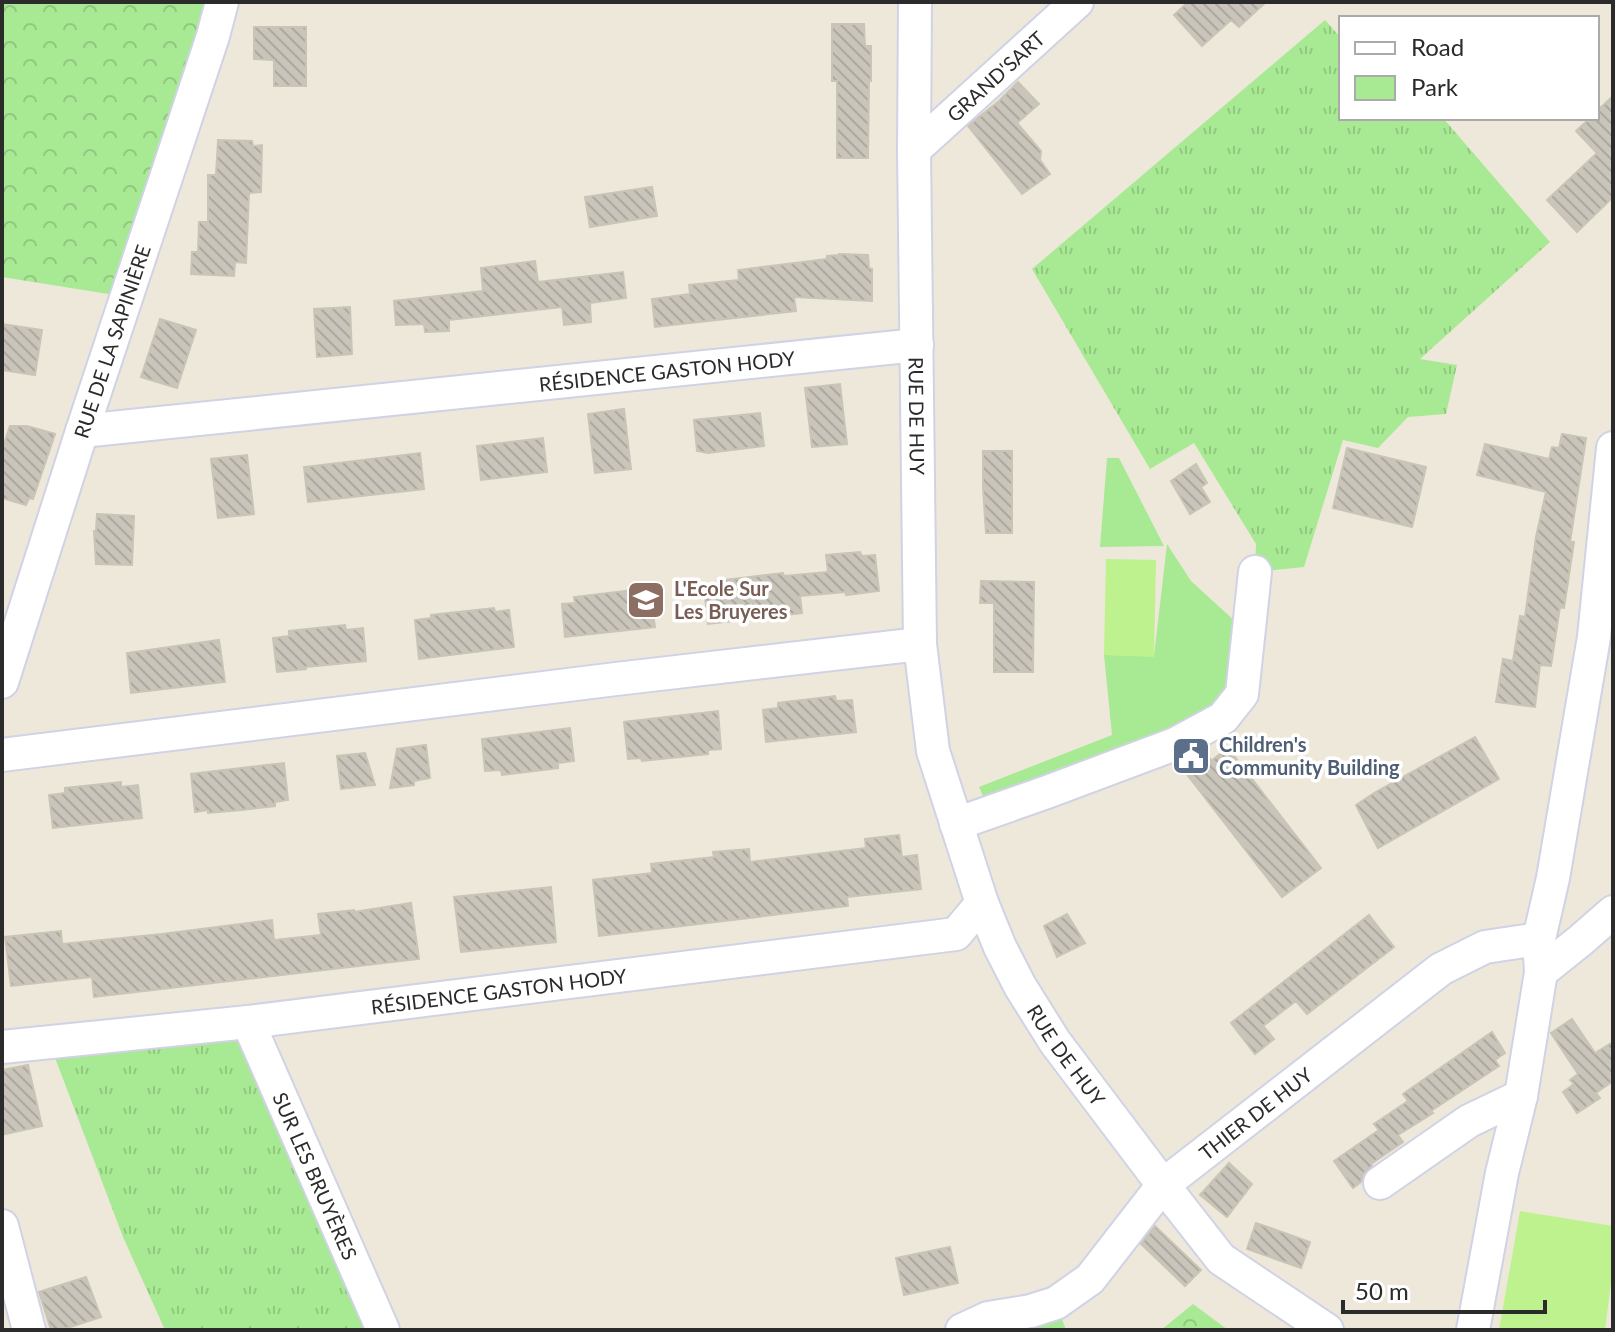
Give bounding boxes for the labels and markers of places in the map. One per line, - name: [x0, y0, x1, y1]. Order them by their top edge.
- place label: L'Ecole Sur Les Bruyeres: [674, 576, 788, 623]
- school or university icon: L'Ecole Sur Les Bruyeres: [625, 579, 667, 621]
- place label: Children's Community Building: [1219, 732, 1400, 779]
- public building icon: Children's Community Building: [1170, 735, 1212, 777]

